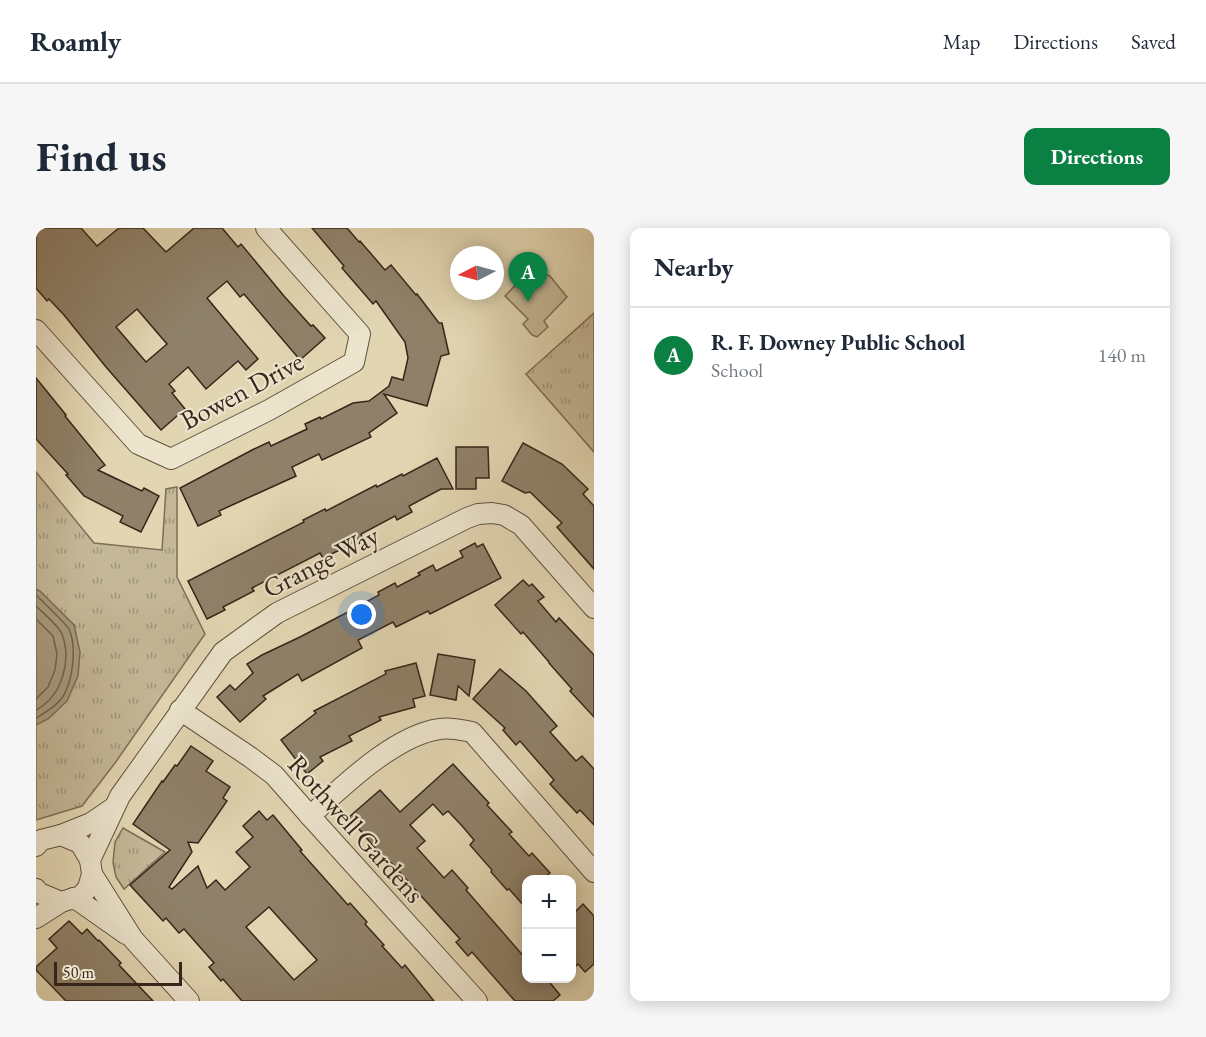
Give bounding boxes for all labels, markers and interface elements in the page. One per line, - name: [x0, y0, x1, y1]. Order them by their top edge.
- text: Roamly: [30, 23, 121, 59]
- text: Map: [943, 28, 980, 55]
- text: Directions: [1013, 28, 1098, 55]
- text: Saved: [1131, 28, 1176, 55]
- button: Directions: [1024, 128, 1170, 185]
- text: Find us: [36, 129, 167, 184]
- north arrow: [450, 246, 504, 300]
- text: Nearby: [654, 250, 734, 284]
- pin: A: [508, 253, 548, 302]
- text: R. F. Downey Public School: [711, 328, 965, 357]
- text: A: [666, 342, 681, 368]
- text: 140 m: [1098, 342, 1146, 368]
- street label: Bowen Drive: [174, 344, 309, 438]
- text: School: [711, 357, 763, 383]
- street label: Grange Way: [257, 517, 385, 606]
- your location: [347, 600, 376, 629]
- street label: Rothwell Gardens: [281, 747, 432, 910]
- map controls: [522, 875, 576, 983]
- button: +: [522, 875, 576, 929]
- button: −: [522, 929, 576, 983]
- scale bar: [54, 959, 182, 986]
- text: 50 m: [63, 962, 94, 983]

